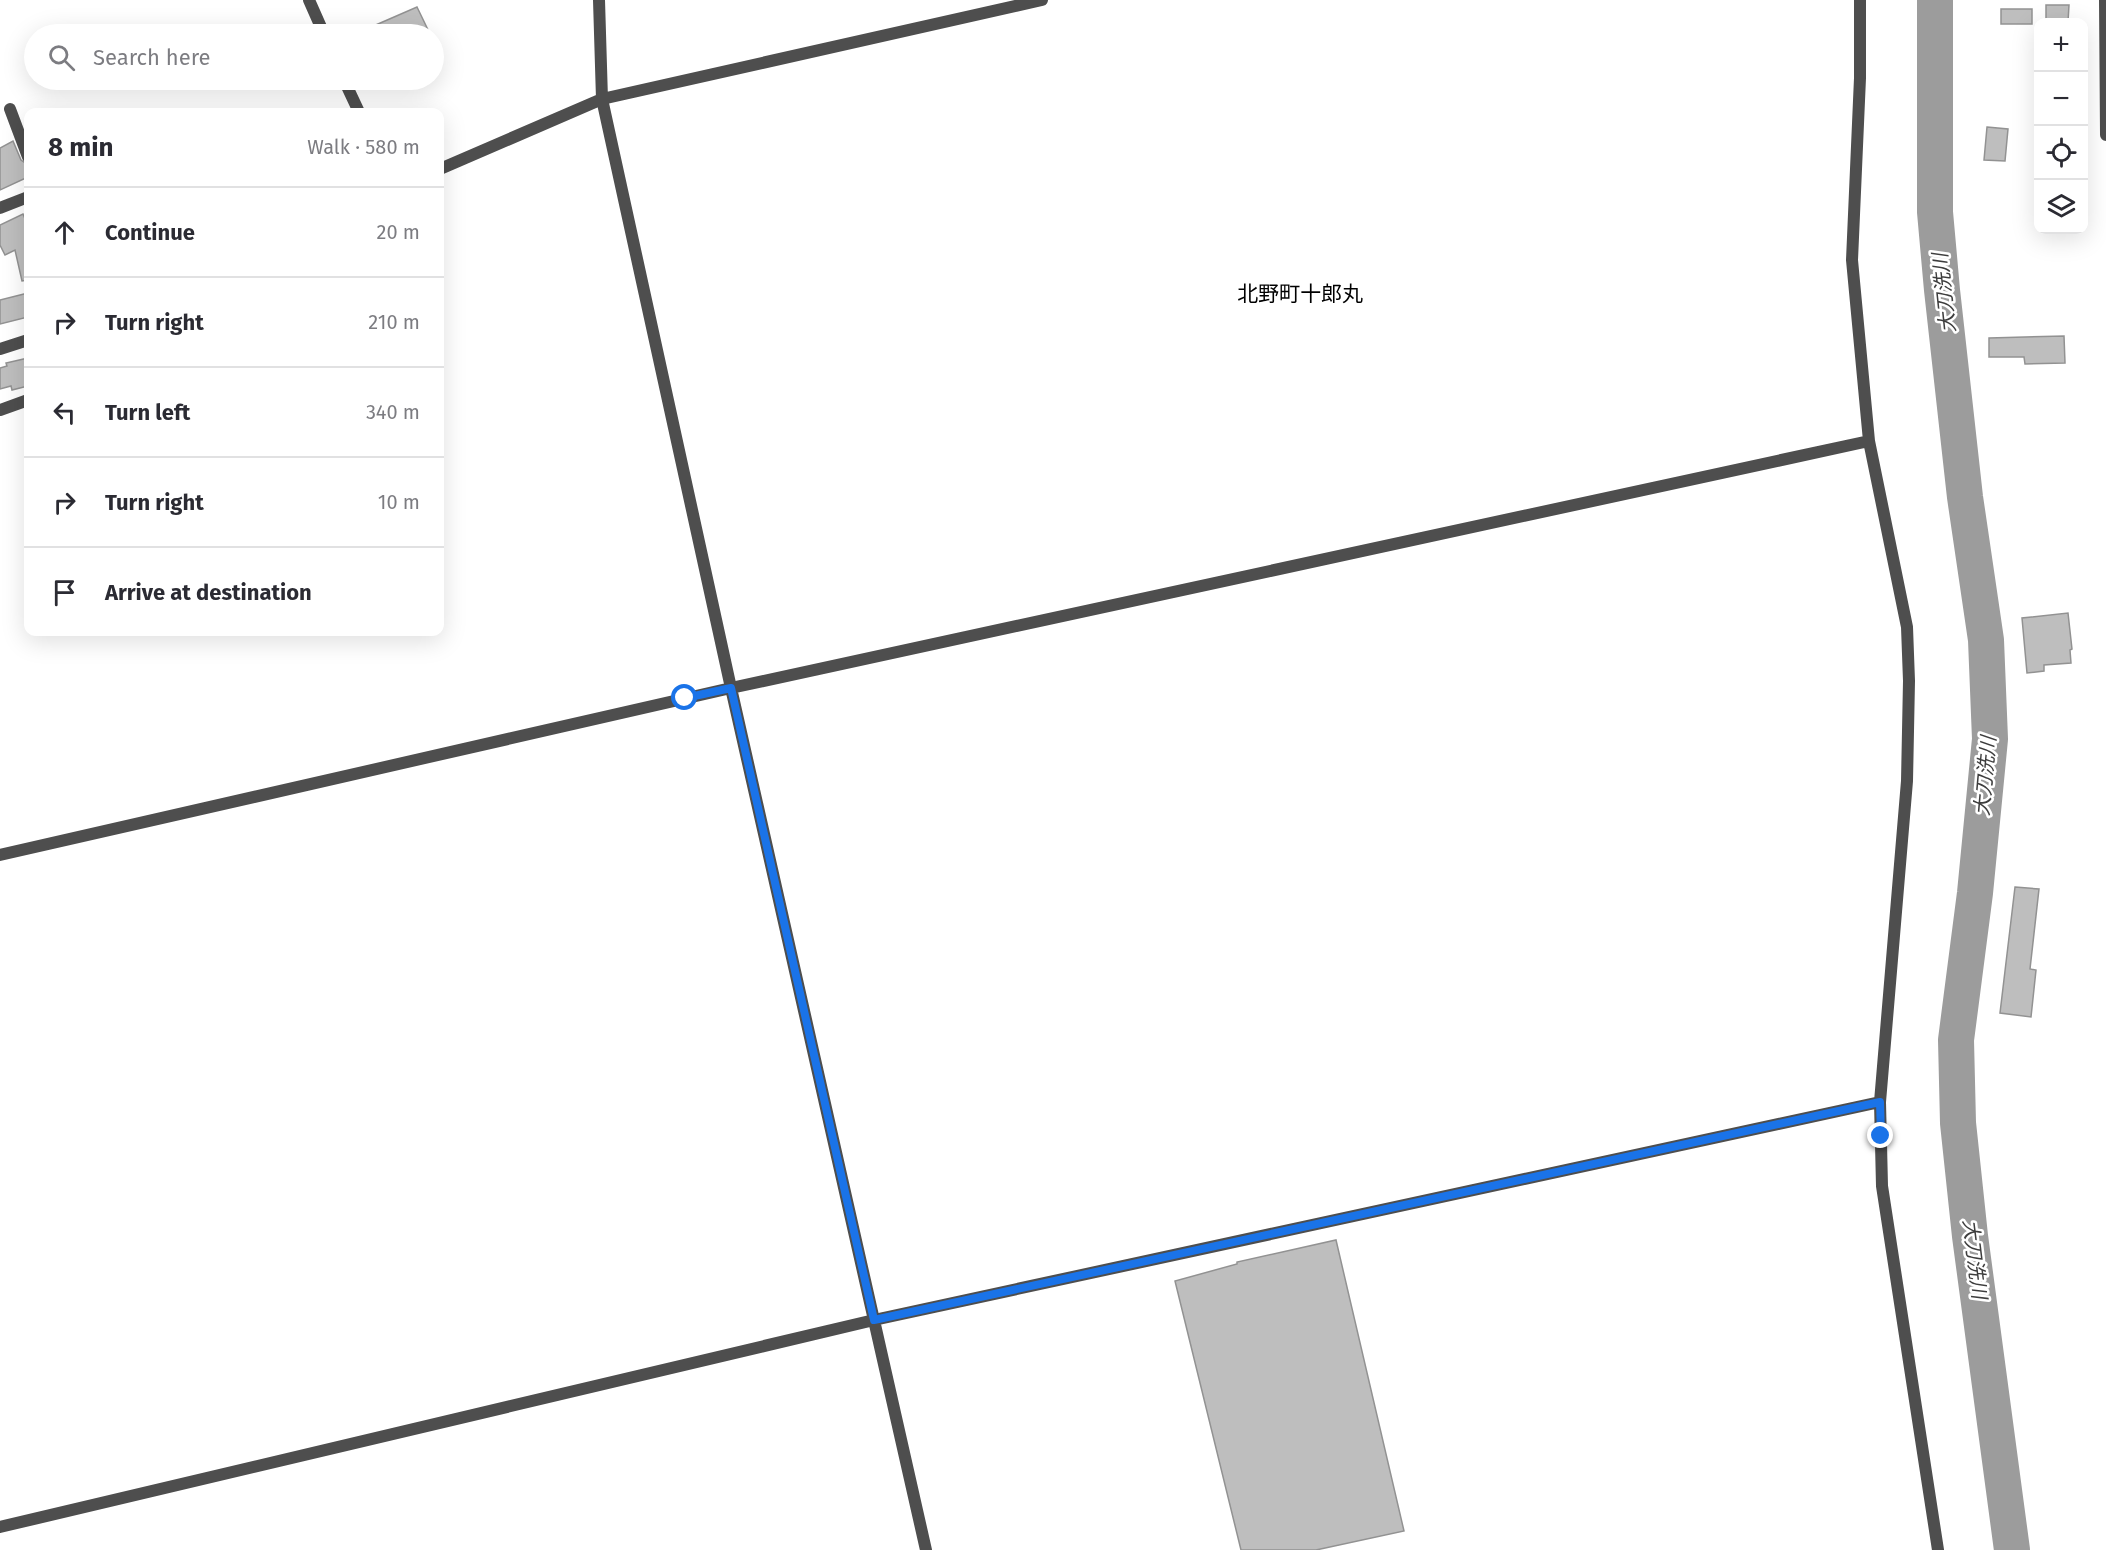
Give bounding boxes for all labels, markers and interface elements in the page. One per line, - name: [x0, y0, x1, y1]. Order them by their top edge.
- map controls: [2034, 18, 2088, 234]
- button: +: [2034, 18, 2088, 72]
- search box: [24, 24, 444, 90]
- icon: search: [45, 41, 78, 74]
- text: Search here: [93, 44, 211, 71]
- button: −: [2034, 72, 2088, 126]
- button: locate: [2034, 126, 2088, 180]
- text: 8 min: [48, 132, 114, 163]
- text: Walk · 580 m: [307, 135, 420, 159]
- button: layers: [2034, 180, 2088, 234]
- icon: ahead: [48, 216, 81, 249]
- text: Continue: [105, 219, 195, 246]
- text: 20 m: [377, 220, 420, 244]
- water label: 大刀洗川: [1928, 250, 1960, 334]
- district label: 北野町十郎丸: [1237, 281, 1363, 307]
- icon: right: [48, 306, 81, 339]
- text: Turn right: [105, 309, 204, 336]
- text: 210 m: [368, 310, 420, 334]
- icon: left: [48, 396, 81, 429]
- text: Turn left: [105, 399, 190, 426]
- text: 340 m: [366, 400, 420, 424]
- icon: right: [48, 486, 81, 519]
- text: Turn right: [105, 489, 204, 516]
- text: 10 m: [378, 490, 420, 514]
- icon: arrive: [48, 576, 81, 609]
- text: Arrive at destination: [105, 579, 312, 606]
- route start: [671, 684, 697, 710]
- water label: 大刀洗川: [1970, 733, 2001, 817]
- route end: [1867, 1122, 1893, 1148]
- water label: 大刀洗川: [1958, 1218, 1992, 1302]

